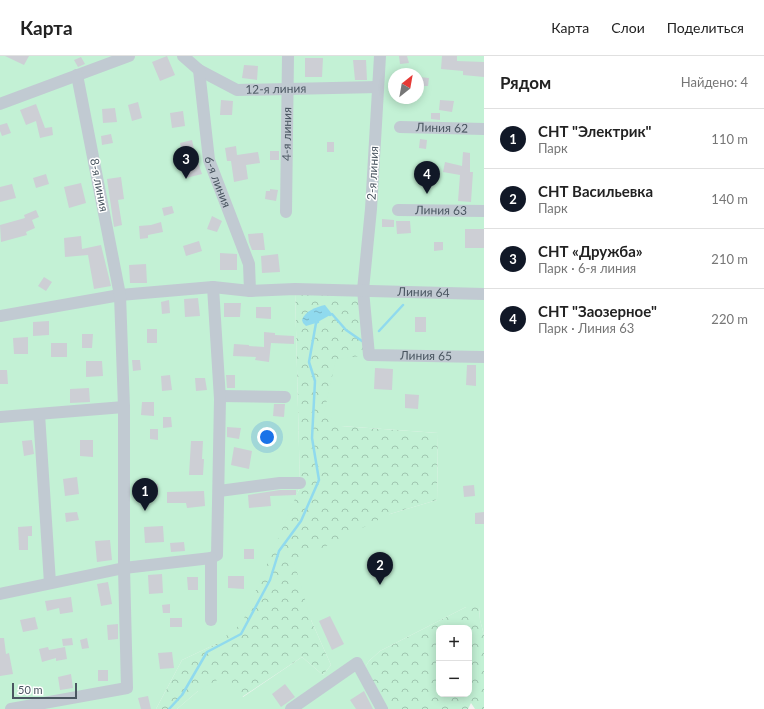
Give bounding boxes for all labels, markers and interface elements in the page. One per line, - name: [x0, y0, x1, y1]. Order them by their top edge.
- text: Карта: [20, 16, 73, 39]
- text: Карта: [551, 19, 589, 36]
- text: Слои: [611, 19, 645, 36]
- text: Поделиться: [667, 19, 744, 36]
- north arrow: [388, 68, 424, 104]
- text: Рядом: [500, 72, 551, 93]
- text: Найдено: 4: [681, 74, 748, 90]
- street label: 12-я линия: [245, 81, 306, 97]
- street label: 4-я линия: [279, 107, 294, 161]
- street label: Линия 62: [415, 119, 468, 136]
- text: СНТ "Электрик": [538, 122, 652, 140]
- text: 1: [509, 131, 517, 147]
- text: 110 m: [711, 131, 748, 147]
- text: Парк: [538, 140, 568, 156]
- pin: 3: [173, 146, 199, 179]
- street label: 2-я линия: [364, 146, 381, 200]
- street label: 6-я линия: [202, 156, 235, 210]
- street label: 8-я линия: [87, 157, 112, 213]
- pin: 4: [414, 161, 440, 194]
- text: СНТ Васильевка: [538, 182, 653, 200]
- text: 2: [509, 191, 517, 207]
- text: 140 m: [711, 191, 748, 207]
- text: Парк: [538, 200, 568, 216]
- street label: Линия 63: [414, 202, 467, 218]
- text: СНТ «Дружба»: [538, 242, 643, 260]
- text: 3: [509, 251, 517, 267]
- text: 210 m: [711, 251, 748, 267]
- text: Парк · 6-я линия: [538, 260, 636, 276]
- street label: Линия 64: [396, 284, 450, 300]
- text: СНТ "Заозерное": [538, 302, 657, 320]
- text: 4: [509, 311, 517, 327]
- text: 220 m: [711, 311, 748, 327]
- text: Парк · Линия 63: [538, 320, 634, 336]
- street label: Линия 65: [399, 348, 452, 363]
- your location: [257, 427, 277, 447]
- pin: 1: [132, 478, 158, 511]
- pin: 2: [367, 552, 393, 585]
- map controls: [436, 625, 472, 697]
- button: +: [436, 625, 472, 661]
- button: −: [436, 661, 472, 697]
- scale bar: [12, 681, 77, 700]
- text: 50 m: [18, 683, 43, 696]

